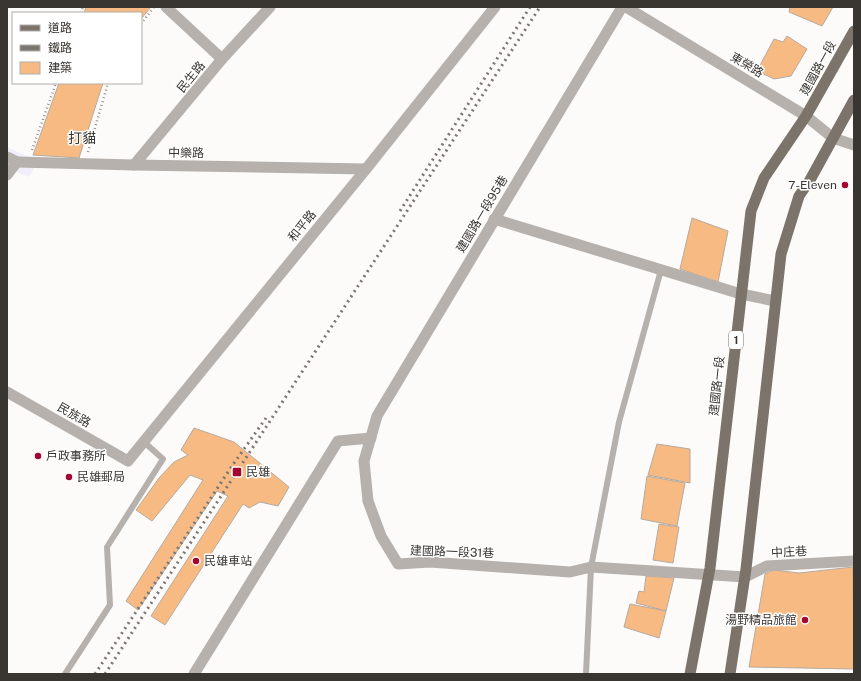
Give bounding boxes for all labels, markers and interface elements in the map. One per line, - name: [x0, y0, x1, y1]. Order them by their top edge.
- legend: [12, 12, 142, 84]
- text: 道路: [48, 21, 72, 35]
- street label: 建國路一段: [797, 38, 839, 98]
- text: 鐵路: [48, 41, 72, 55]
- street label: 東榮路: [728, 50, 766, 80]
- street label: 民生路: [174, 59, 208, 95]
- text: 建築: [48, 61, 72, 75]
- district label: 打貓: [68, 130, 96, 146]
- street label: 中樂路: [168, 146, 204, 160]
- street label: 建國路一段95巷: [454, 173, 510, 255]
- place label: 7-Eleven: [788, 178, 837, 192]
- marker: 7-Eleven: [840, 180, 850, 190]
- street label: 和平路: [285, 208, 319, 244]
- road number: 1: [729, 331, 743, 349]
- street label: 建國路一段: [707, 355, 727, 417]
- street label: 民族路: [55, 400, 93, 430]
- place label: 戶政事務所: [46, 449, 106, 463]
- marker: 戶政事務所: [33, 451, 43, 461]
- place label: 民雄: [246, 465, 270, 479]
- marker: 民雄: [231, 466, 243, 478]
- place label: 民雄郵局: [77, 470, 125, 484]
- marker: 民雄郵局: [64, 472, 74, 482]
- street label: 建國路一段31巷: [410, 544, 494, 560]
- street label: 中庄巷: [771, 544, 807, 560]
- place label: 民雄車站: [204, 554, 252, 568]
- marker: 民雄車站: [191, 556, 201, 566]
- place label: 湯野精品旅館: [725, 613, 797, 627]
- marker: 湯野精品旅館: [800, 615, 810, 625]

